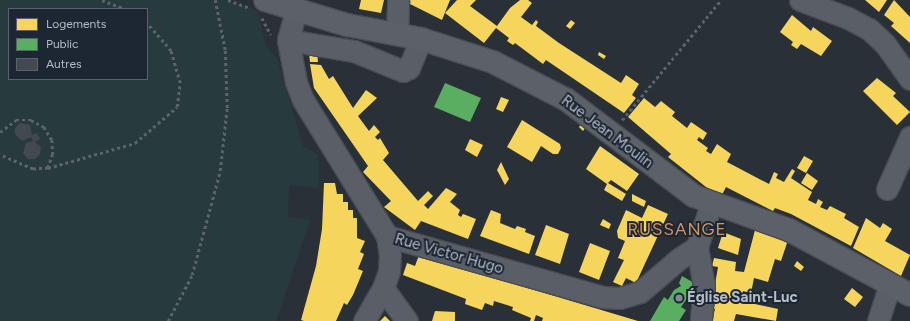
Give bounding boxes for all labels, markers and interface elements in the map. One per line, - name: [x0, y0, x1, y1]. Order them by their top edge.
- legend: [8, 8, 148, 80]
- text: Logements: [46, 17, 106, 31]
- text: Public: [46, 37, 79, 51]
- text: Autres: [46, 57, 82, 71]
- street label: Rue Jean Moulin: [558, 92, 656, 172]
- district label: RUSSANGE: [627, 220, 727, 240]
- street label: Rue Victor Hugo: [393, 230, 505, 278]
- place label: Église Saint-Luc: [687, 289, 798, 307]
- marker: Église Saint-Luc: [674, 293, 684, 303]

